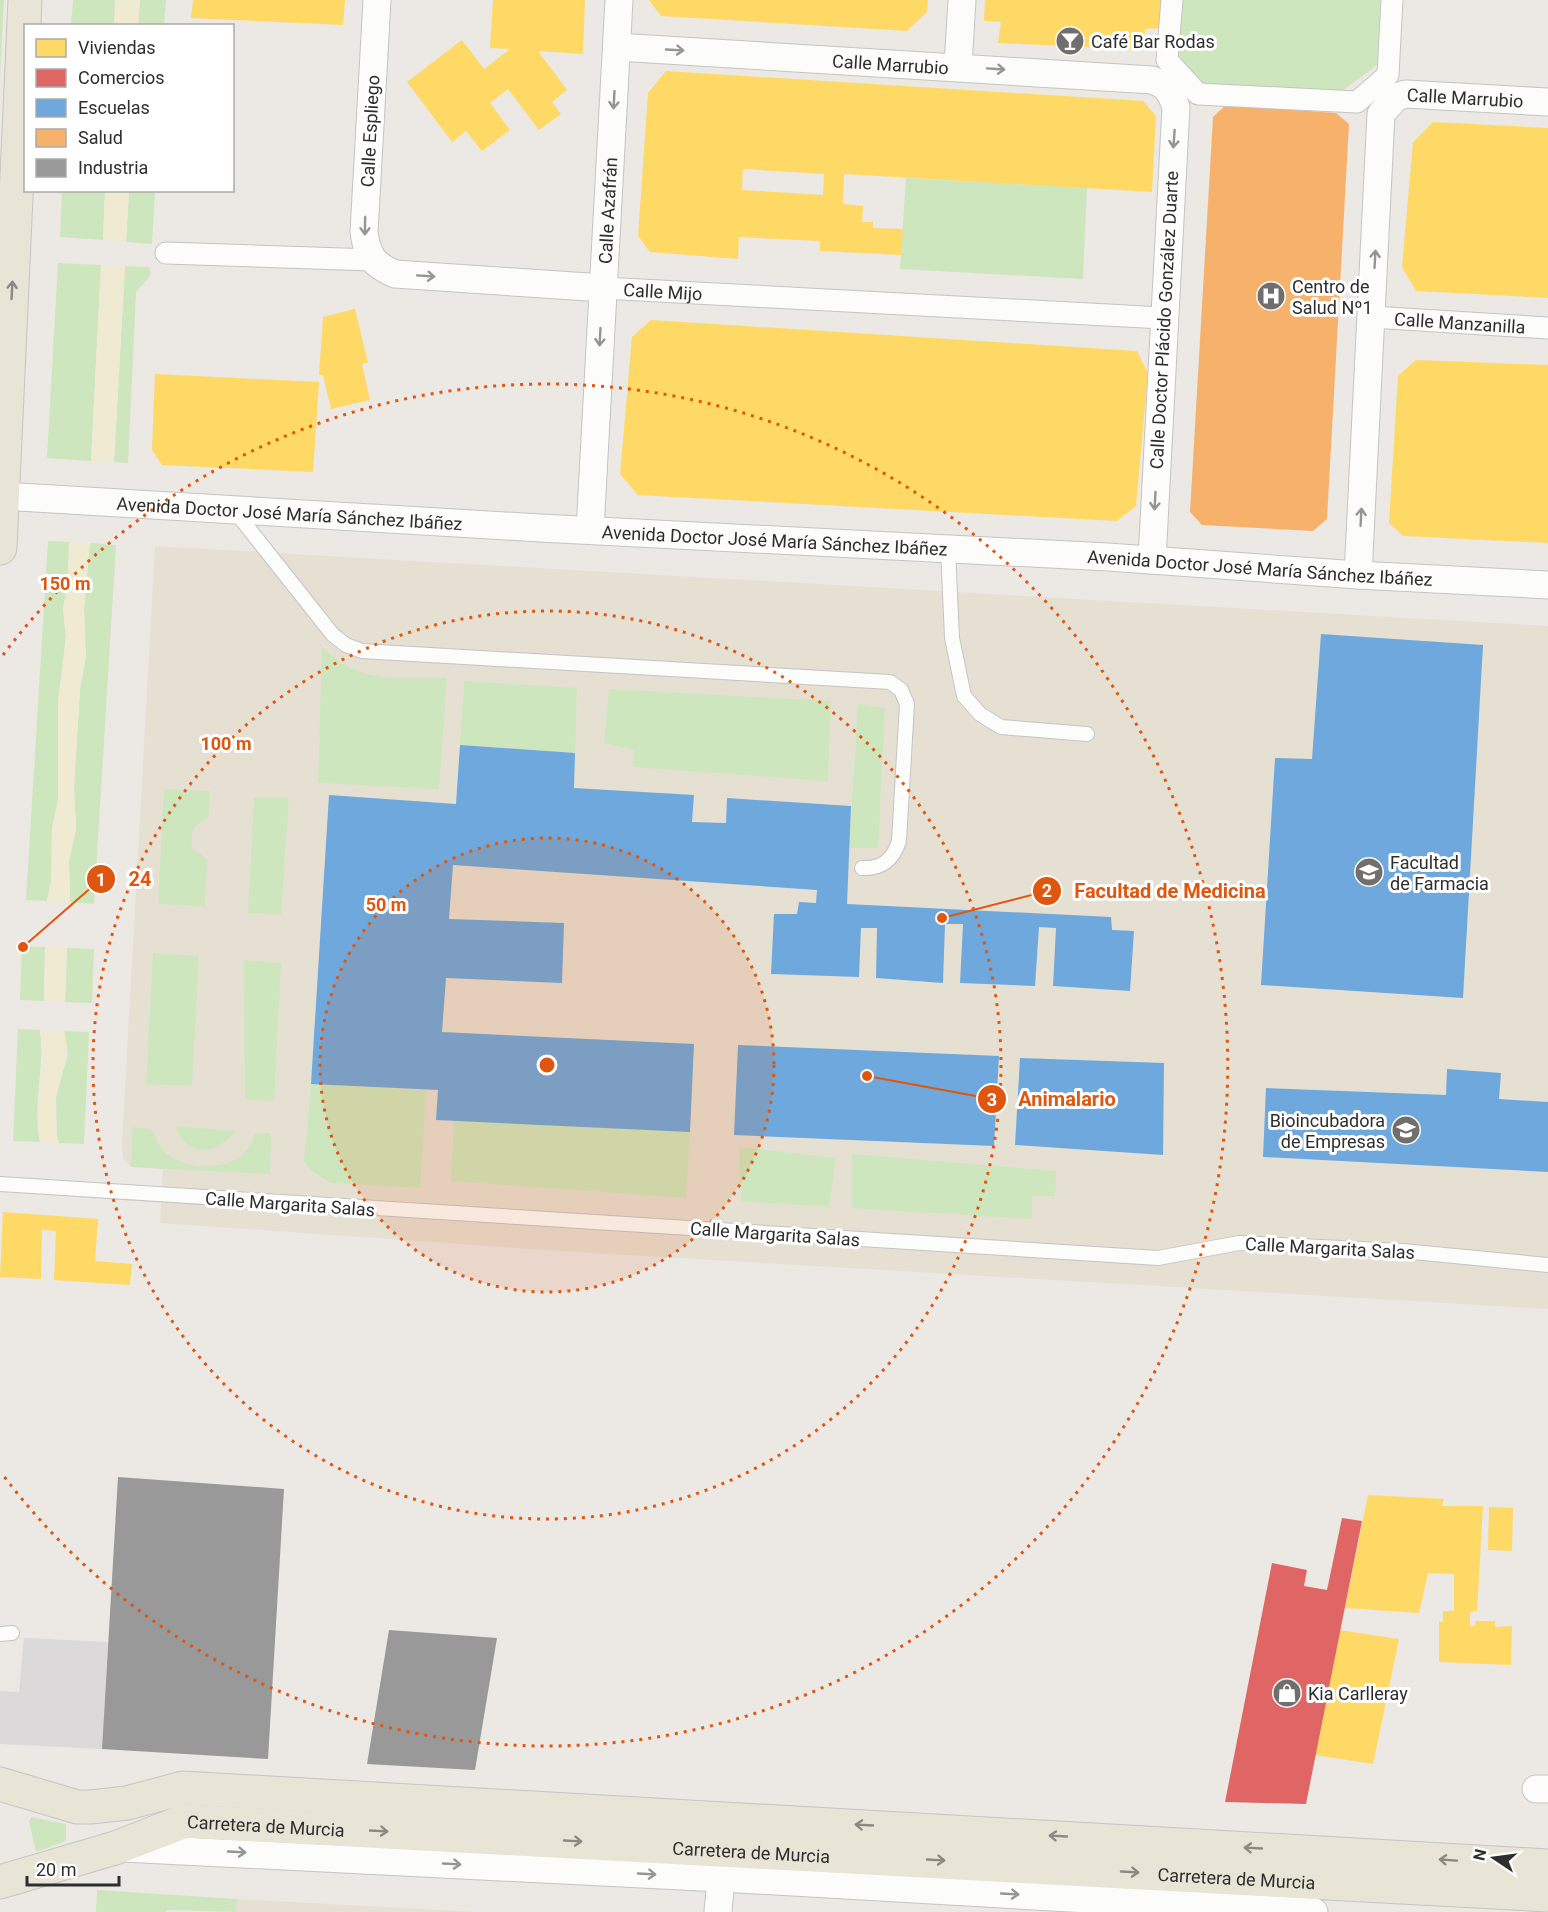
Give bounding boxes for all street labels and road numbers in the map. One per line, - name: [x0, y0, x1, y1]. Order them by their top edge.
- street label: Calle Marrubio: [832, 50, 949, 78]
- street label: Calle Espliego: [357, 74, 383, 188]
- street label: Calle Marrubio: [1406, 84, 1524, 111]
- street label: Calle Azafrán: [594, 157, 621, 264]
- street label: Calle Doctor Plácido González Duarte: [1146, 170, 1182, 470]
- street label: Calle Mijo: [623, 279, 703, 304]
- street label: Calle Manzanilla: [1394, 308, 1526, 337]
- street label: Avenida Doctor José María Sánchez Ibáñez: [116, 492, 463, 534]
- street label: Avenida Doctor José María Sánchez Ibáñez: [601, 521, 948, 559]
- street label: Avenida Doctor José María Sánchez Ibáñez: [1087, 545, 1433, 589]
- street label: Calle Margarita Salas: [204, 1188, 376, 1220]
- street label: Calle Margarita Salas: [689, 1218, 861, 1250]
- street label: Calle Margarita Salas: [1244, 1233, 1416, 1263]
- street label: Carretera de Murcia: [187, 1811, 345, 1840]
- street label: Carretera de Murcia: [672, 1837, 831, 1867]
- street label: Carretera de Murcia: [1157, 1863, 1316, 1893]

